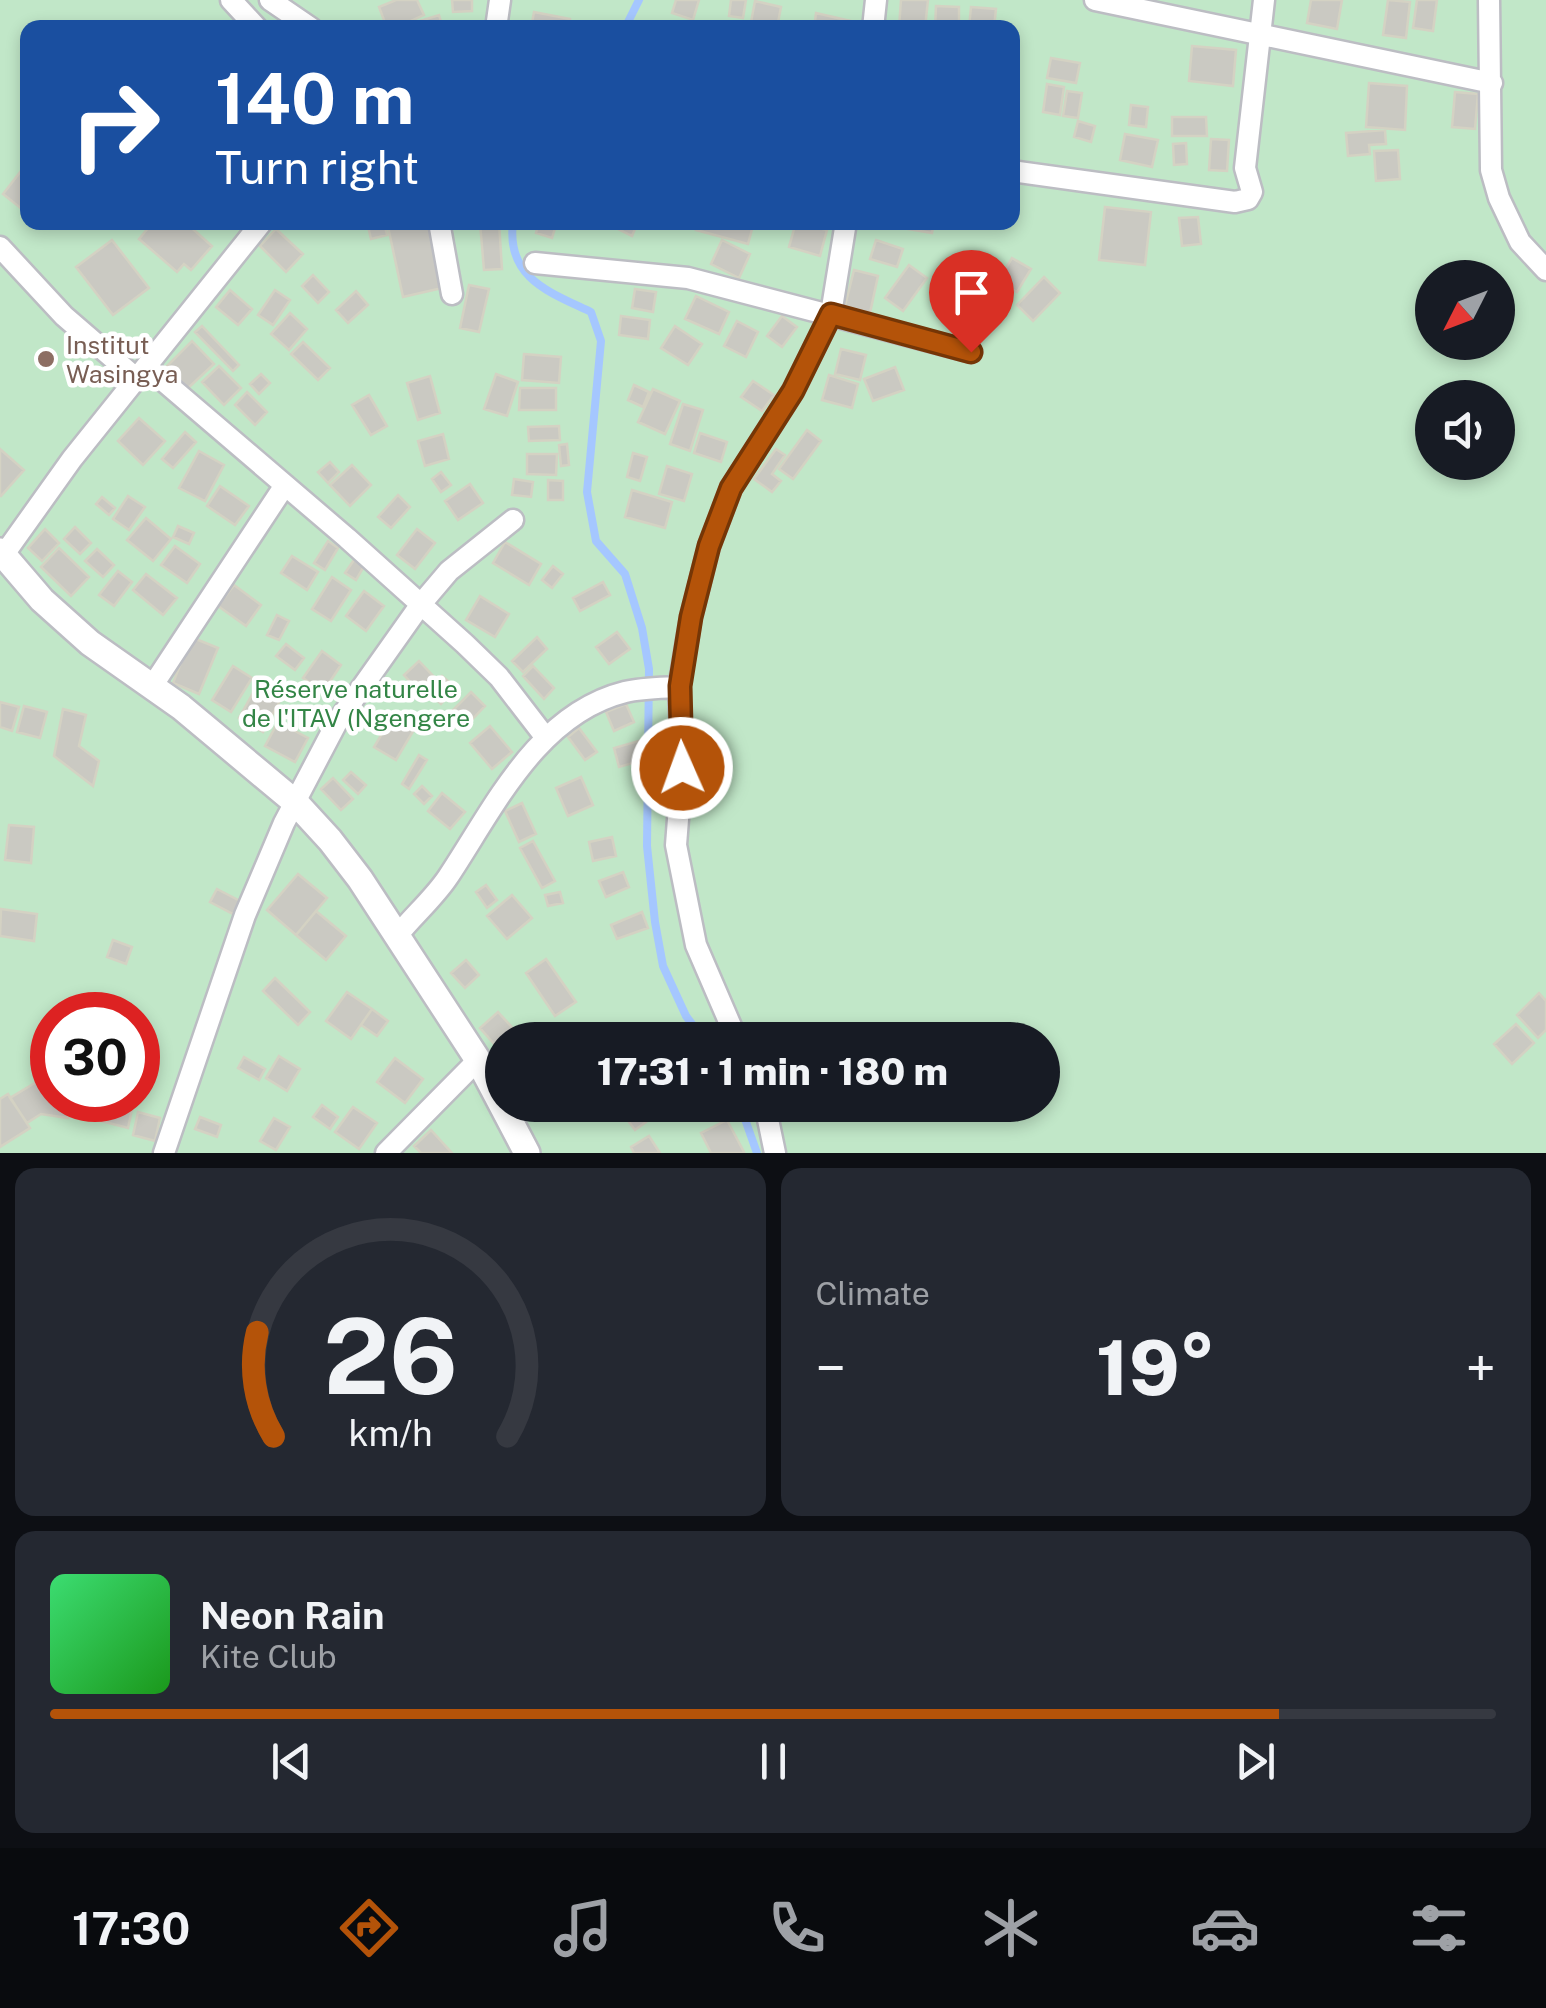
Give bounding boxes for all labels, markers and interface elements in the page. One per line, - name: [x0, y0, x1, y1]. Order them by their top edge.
- text: 140 m: [215, 57, 414, 140]
- icon: right: [50, 60, 180, 190]
- text: Turn right: [215, 141, 419, 194]
- pin: [929, 250, 1014, 353]
- north arrow: [1415, 260, 1515, 360]
- map controls: [1415, 260, 1515, 480]
- icon: arrive: [944, 265, 999, 320]
- place label: Institut Wasingya: [66, 330, 178, 389]
- marker: Institut Wasingya: [35, 348, 57, 370]
- button: sound: [1415, 380, 1515, 480]
- park label: Réserve naturelle de l'ITAV (Ngengere: [242, 674, 470, 733]
- position arrow: [630, 716, 734, 820]
- speed limit sign: 30: [30, 992, 160, 1122]
- text: 17:31 · 1 min · 180 m: [597, 1049, 948, 1094]
- text: Climate: [816, 1275, 930, 1312]
- text: 26: [323, 1295, 458, 1417]
- text: 19°: [1096, 1324, 1215, 1412]
- text: −: [816, 1336, 846, 1400]
- text: +: [1466, 1336, 1496, 1400]
- text: km/h: [348, 1412, 432, 1454]
- text: Neon Rain: [200, 1593, 384, 1638]
- text: Kite Club: [200, 1638, 337, 1675]
- icon: previous: [264, 1734, 319, 1789]
- icon: pause: [746, 1734, 801, 1789]
- icon: next: [1228, 1734, 1283, 1789]
- icon: directions: [334, 1893, 404, 1963]
- icon: music: [548, 1893, 618, 1963]
- icon: phone: [762, 1893, 832, 1963]
- icon: climate: [976, 1893, 1046, 1963]
- icon: car: [1190, 1893, 1260, 1963]
- icon: filters: [1404, 1893, 1474, 1963]
- text: 17:30: [72, 1902, 190, 1955]

